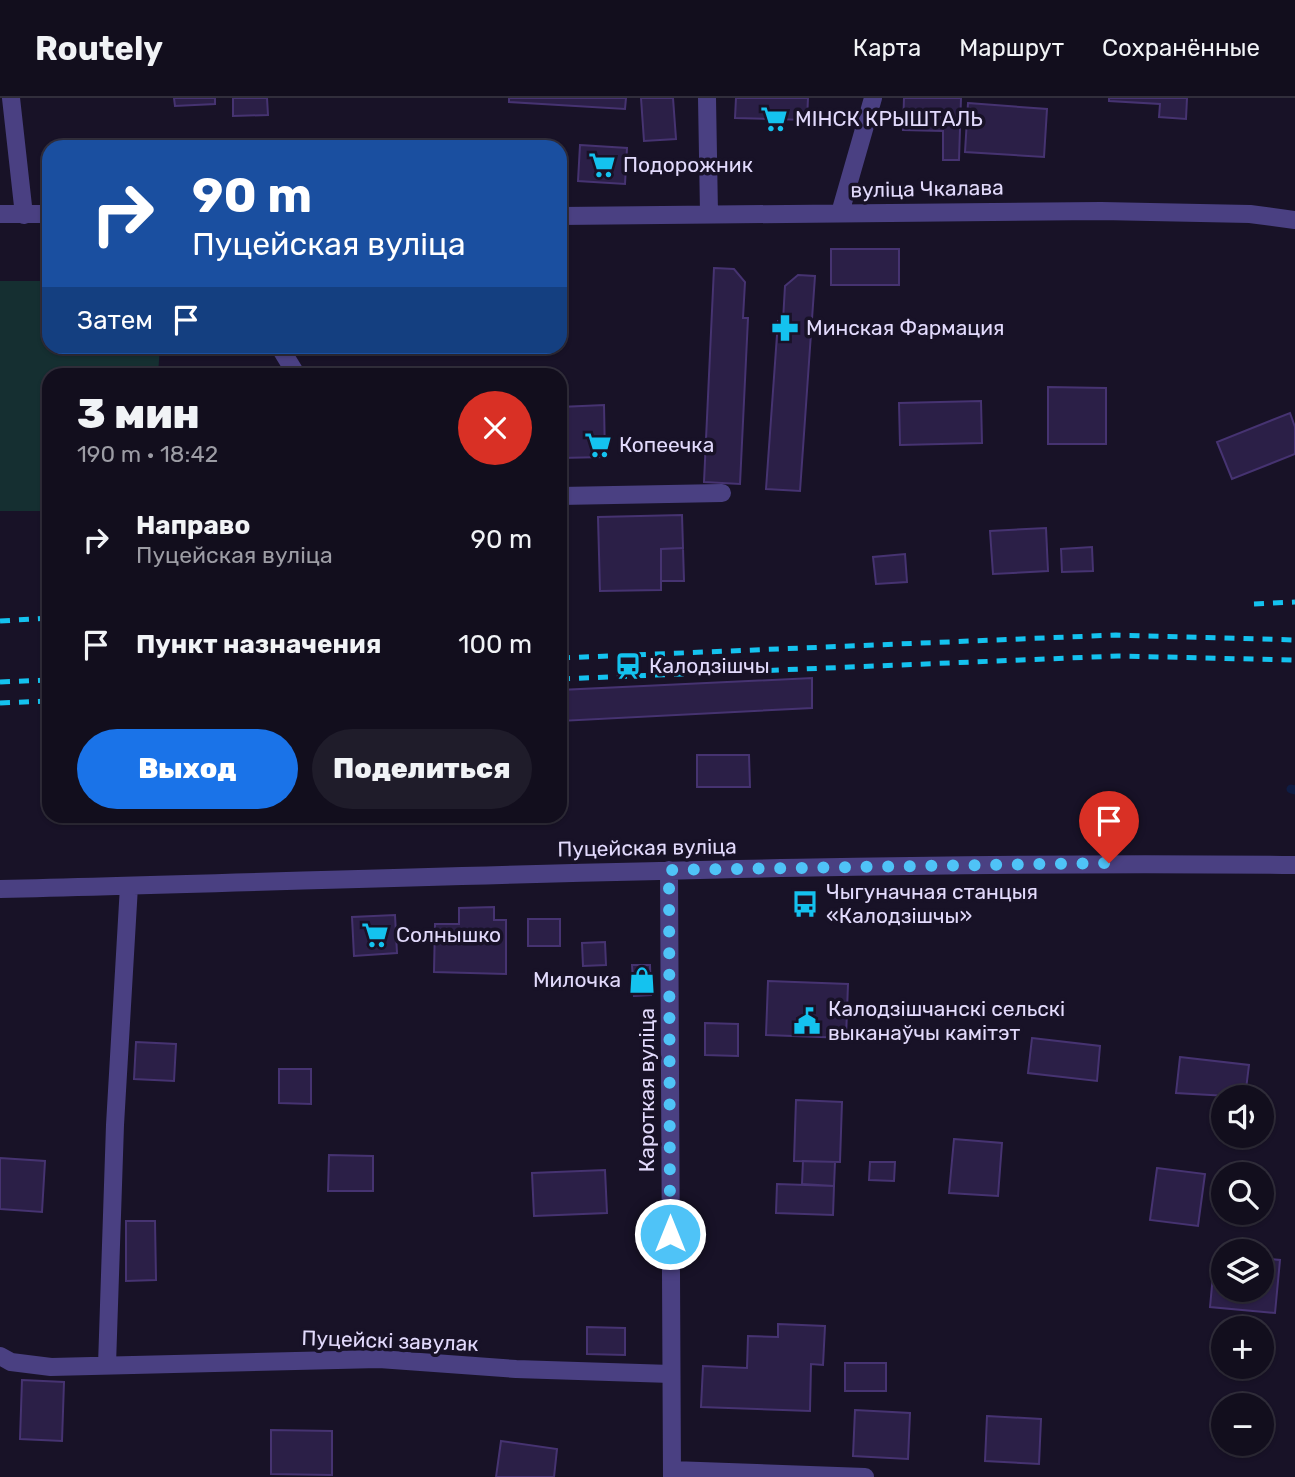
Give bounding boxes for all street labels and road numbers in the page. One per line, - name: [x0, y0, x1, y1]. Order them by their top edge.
- street label: вуліца Чкалава: [850, 175, 1004, 202]
- street label: Пуцейская вуліца: [557, 833, 737, 862]
- street label: Кароткая вуліца: [634, 1008, 659, 1172]
- street label: Пуцейскі завулак: [301, 1325, 479, 1356]

